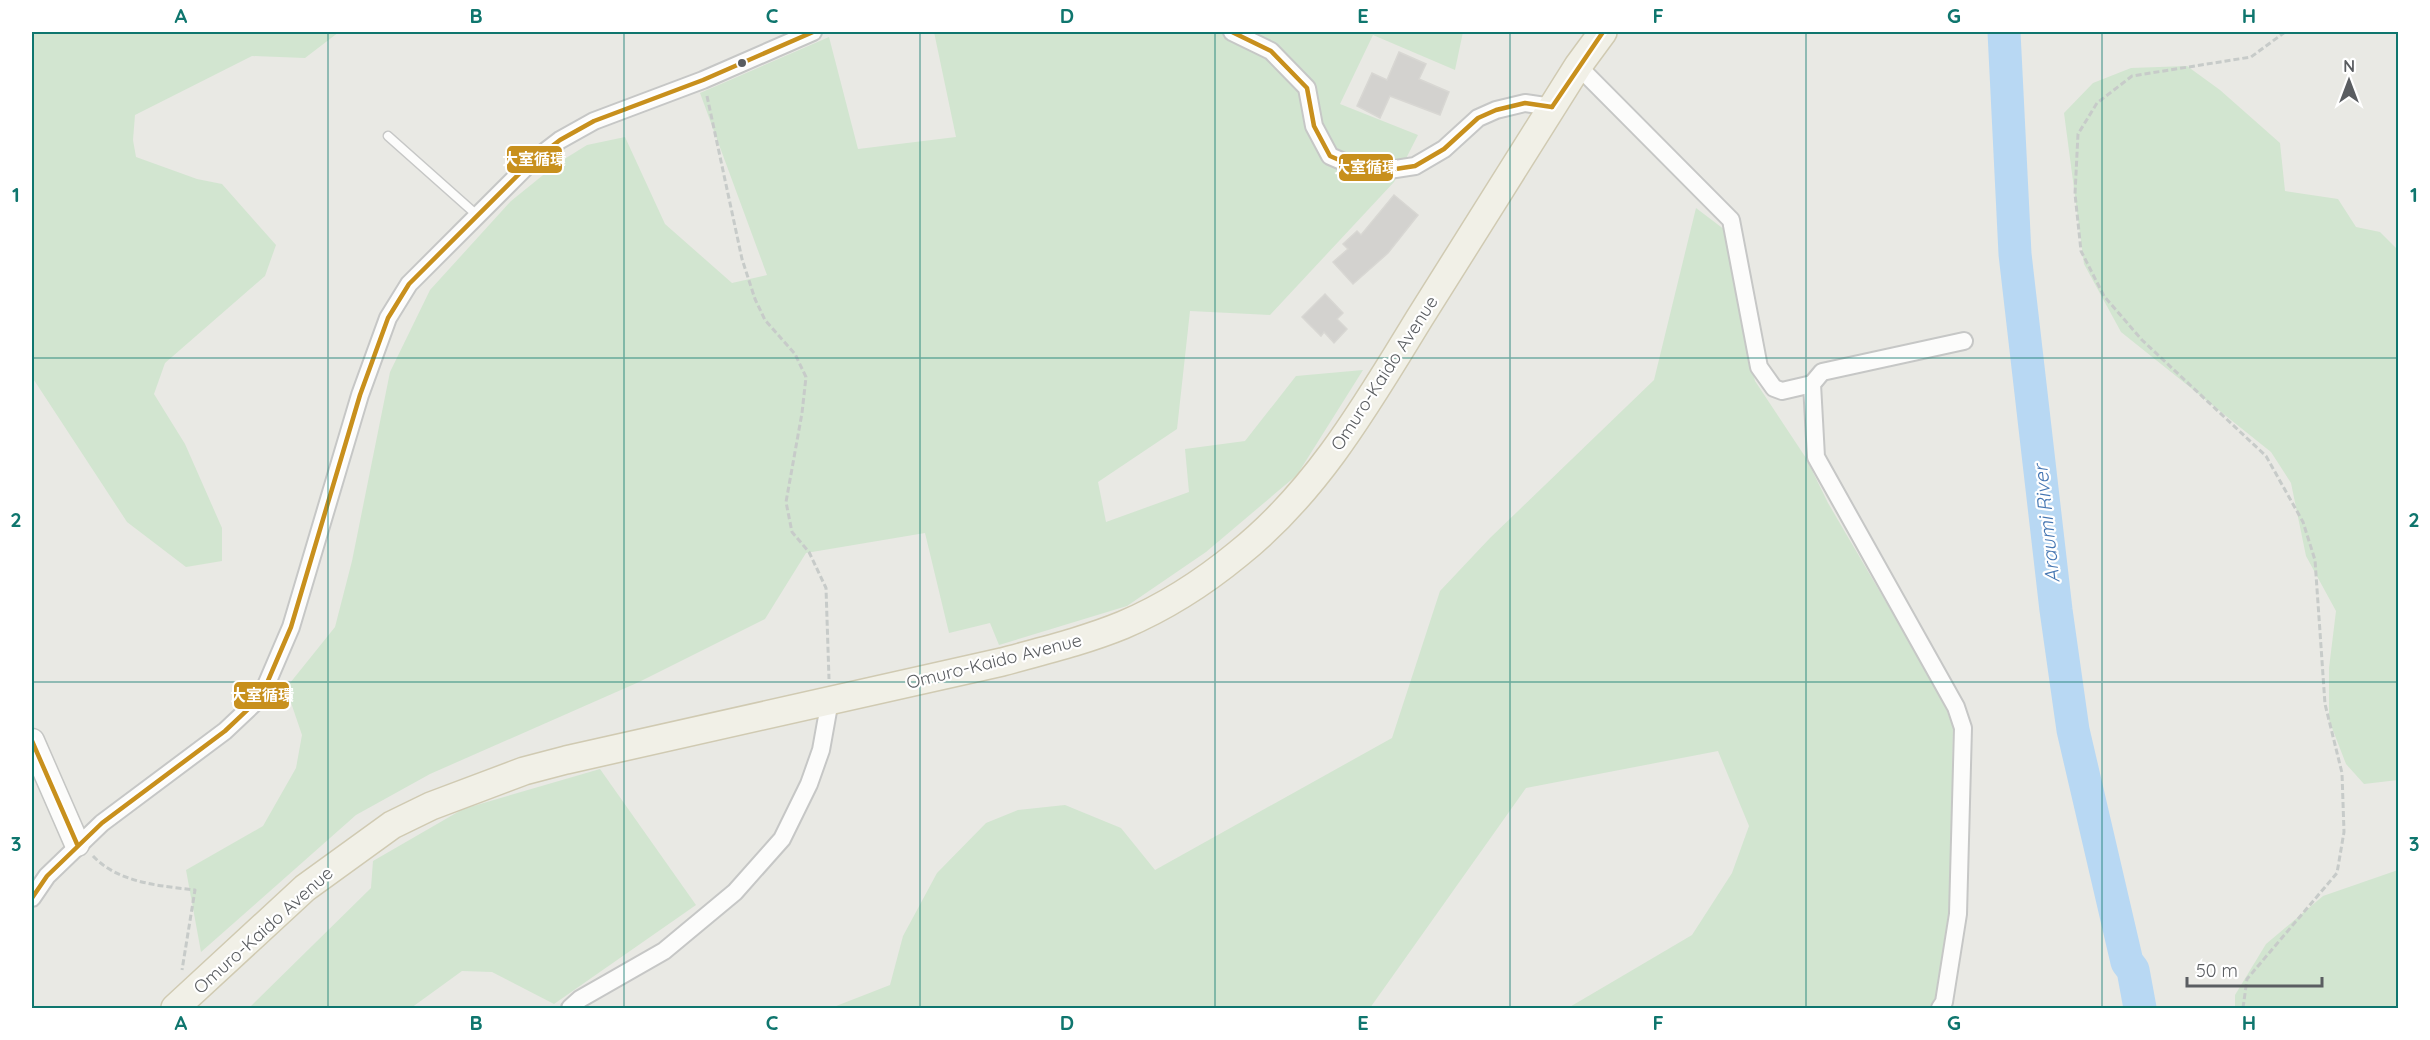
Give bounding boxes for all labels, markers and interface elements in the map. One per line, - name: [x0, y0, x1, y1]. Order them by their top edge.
- text: A: [175, 3, 188, 28]
- text: B: [469, 3, 483, 28]
- text: C: [766, 3, 779, 28]
- text: D: [1060, 3, 1074, 28]
- text: E: [1357, 3, 1369, 28]
- text: F: [1652, 3, 1664, 28]
- text: G: [1947, 3, 1961, 28]
- text: H: [2242, 3, 2256, 28]
- north arrow: [2319, 51, 2379, 111]
- text: N: [2343, 56, 2355, 76]
- unlabelled marker: [736, 57, 748, 69]
- line badge: 大室循環: [506, 145, 563, 174]
- text: 大室循環: [502, 149, 566, 169]
- line badge: 大室循環: [1338, 153, 1394, 182]
- text: 大室循環: [1334, 157, 1398, 177]
- text: 1: [12, 182, 20, 207]
- text: 1: [2410, 182, 2418, 207]
- street label: Omuro-Kaido Avenue: [1325, 291, 1443, 455]
- water label: Araumi River: [2027, 461, 2065, 584]
- text: 2: [10, 507, 22, 532]
- text: 2: [2408, 507, 2420, 532]
- street label: Omuro-Kaido Avenue: [904, 628, 1084, 694]
- line badge: 大室循環: [233, 681, 290, 710]
- text: 大室循環: [230, 685, 294, 705]
- text: 3: [11, 831, 21, 856]
- text: 3: [2409, 831, 2419, 856]
- street label: Omuro-Kaido Avenue: [188, 861, 338, 999]
- scale bar: [2187, 950, 2322, 988]
- text: 50 m: [2196, 959, 2238, 982]
- text: A: [175, 1010, 188, 1035]
- text: B: [469, 1010, 483, 1035]
- text: C: [766, 1010, 779, 1035]
- text: D: [1060, 1010, 1074, 1035]
- text: E: [1357, 1010, 1369, 1035]
- text: F: [1652, 1010, 1664, 1035]
- text: G: [1947, 1010, 1961, 1035]
- text: H: [2242, 1010, 2256, 1035]

